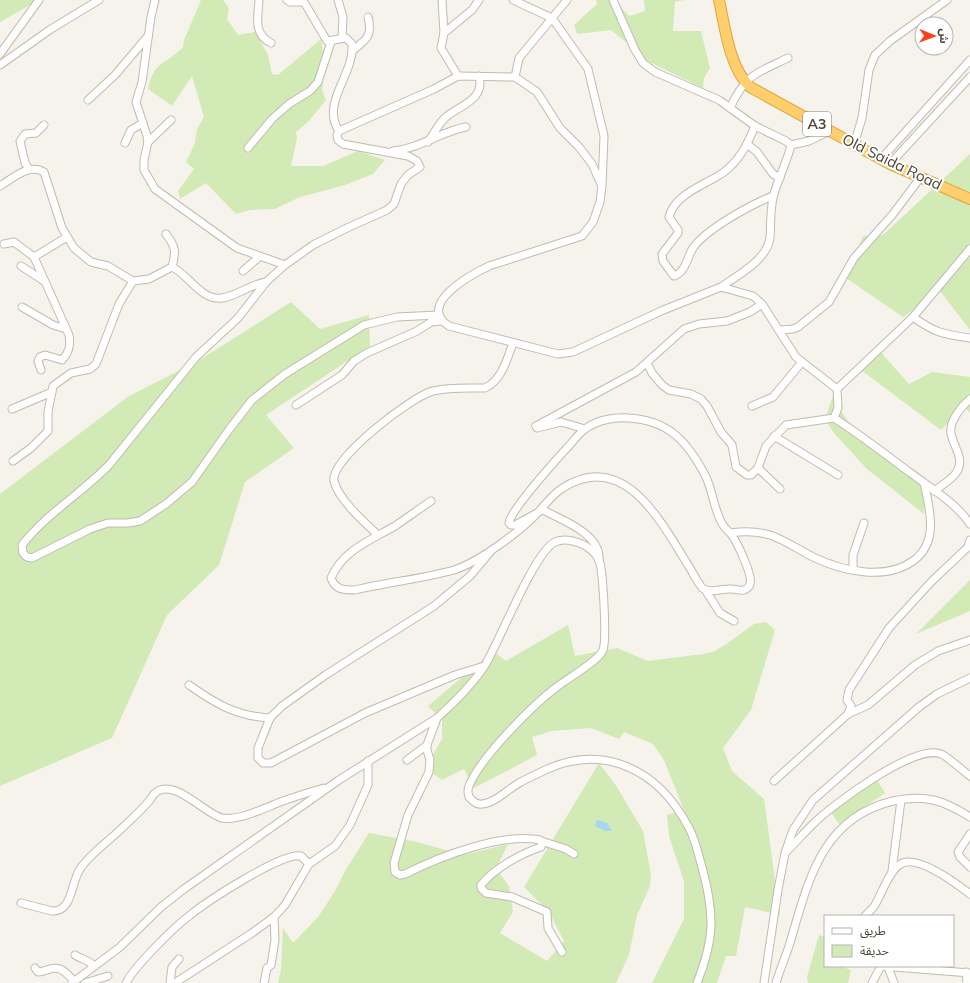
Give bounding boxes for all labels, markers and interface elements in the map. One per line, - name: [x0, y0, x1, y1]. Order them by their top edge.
- north arrow: [914, 16, 954, 56]
- text: ش: [937, 29, 951, 44]
- road number: A3: [803, 112, 831, 136]
- street label: Old Saida Road: [839, 129, 945, 194]
- legend: [824, 915, 954, 967]
- text: طريق: [860, 923, 886, 939]
- text: حديقة: [860, 943, 889, 958]

